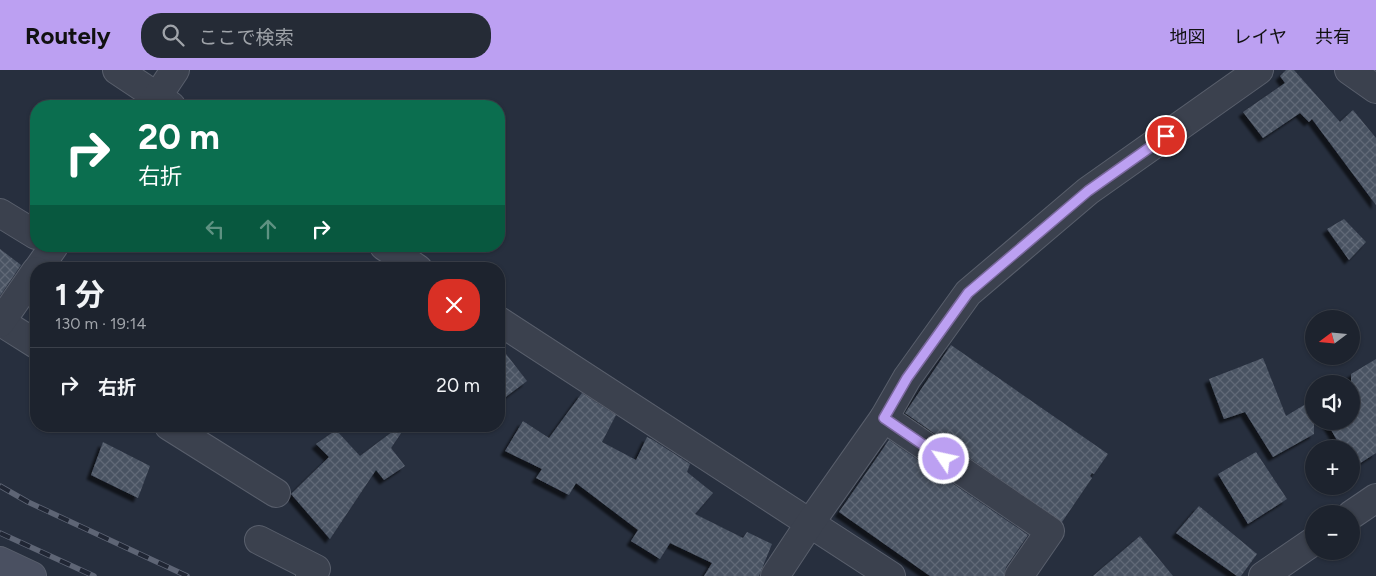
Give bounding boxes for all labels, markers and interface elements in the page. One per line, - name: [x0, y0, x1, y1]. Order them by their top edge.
- search box: [141, 13, 491, 58]
- text: Routely: [25, 21, 111, 50]
- icon: search: [159, 21, 187, 49]
- text: ここで検索: [199, 26, 294, 49]
- text: 地図: [1170, 26, 1206, 48]
- text: レイヤ: [1234, 26, 1287, 48]
- text: 共有: [1315, 26, 1351, 48]
- pin: [1145, 115, 1187, 157]
- text: 20 m: [138, 116, 220, 158]
- icon: right: [55, 120, 120, 185]
- icon: arrive: [1152, 122, 1180, 150]
- text: 右折: [138, 163, 182, 190]
- icon: left: [201, 215, 229, 243]
- icon: ahead: [254, 215, 282, 243]
- icon: right: [307, 215, 335, 243]
- text: 1 分: [55, 276, 105, 313]
- button: close: [428, 279, 480, 331]
- north arrow: [1305, 310, 1360, 365]
- map controls: [1305, 310, 1360, 560]
- text: 130 m · 19:14: [55, 314, 146, 333]
- icon: right: [55, 371, 83, 399]
- text: 20 m: [436, 374, 480, 397]
- button: sound: [1305, 375, 1360, 430]
- text: 右折: [98, 376, 136, 399]
- position arrow: [917, 432, 969, 484]
- button: +: [1305, 440, 1360, 495]
- button: −: [1305, 505, 1360, 560]

